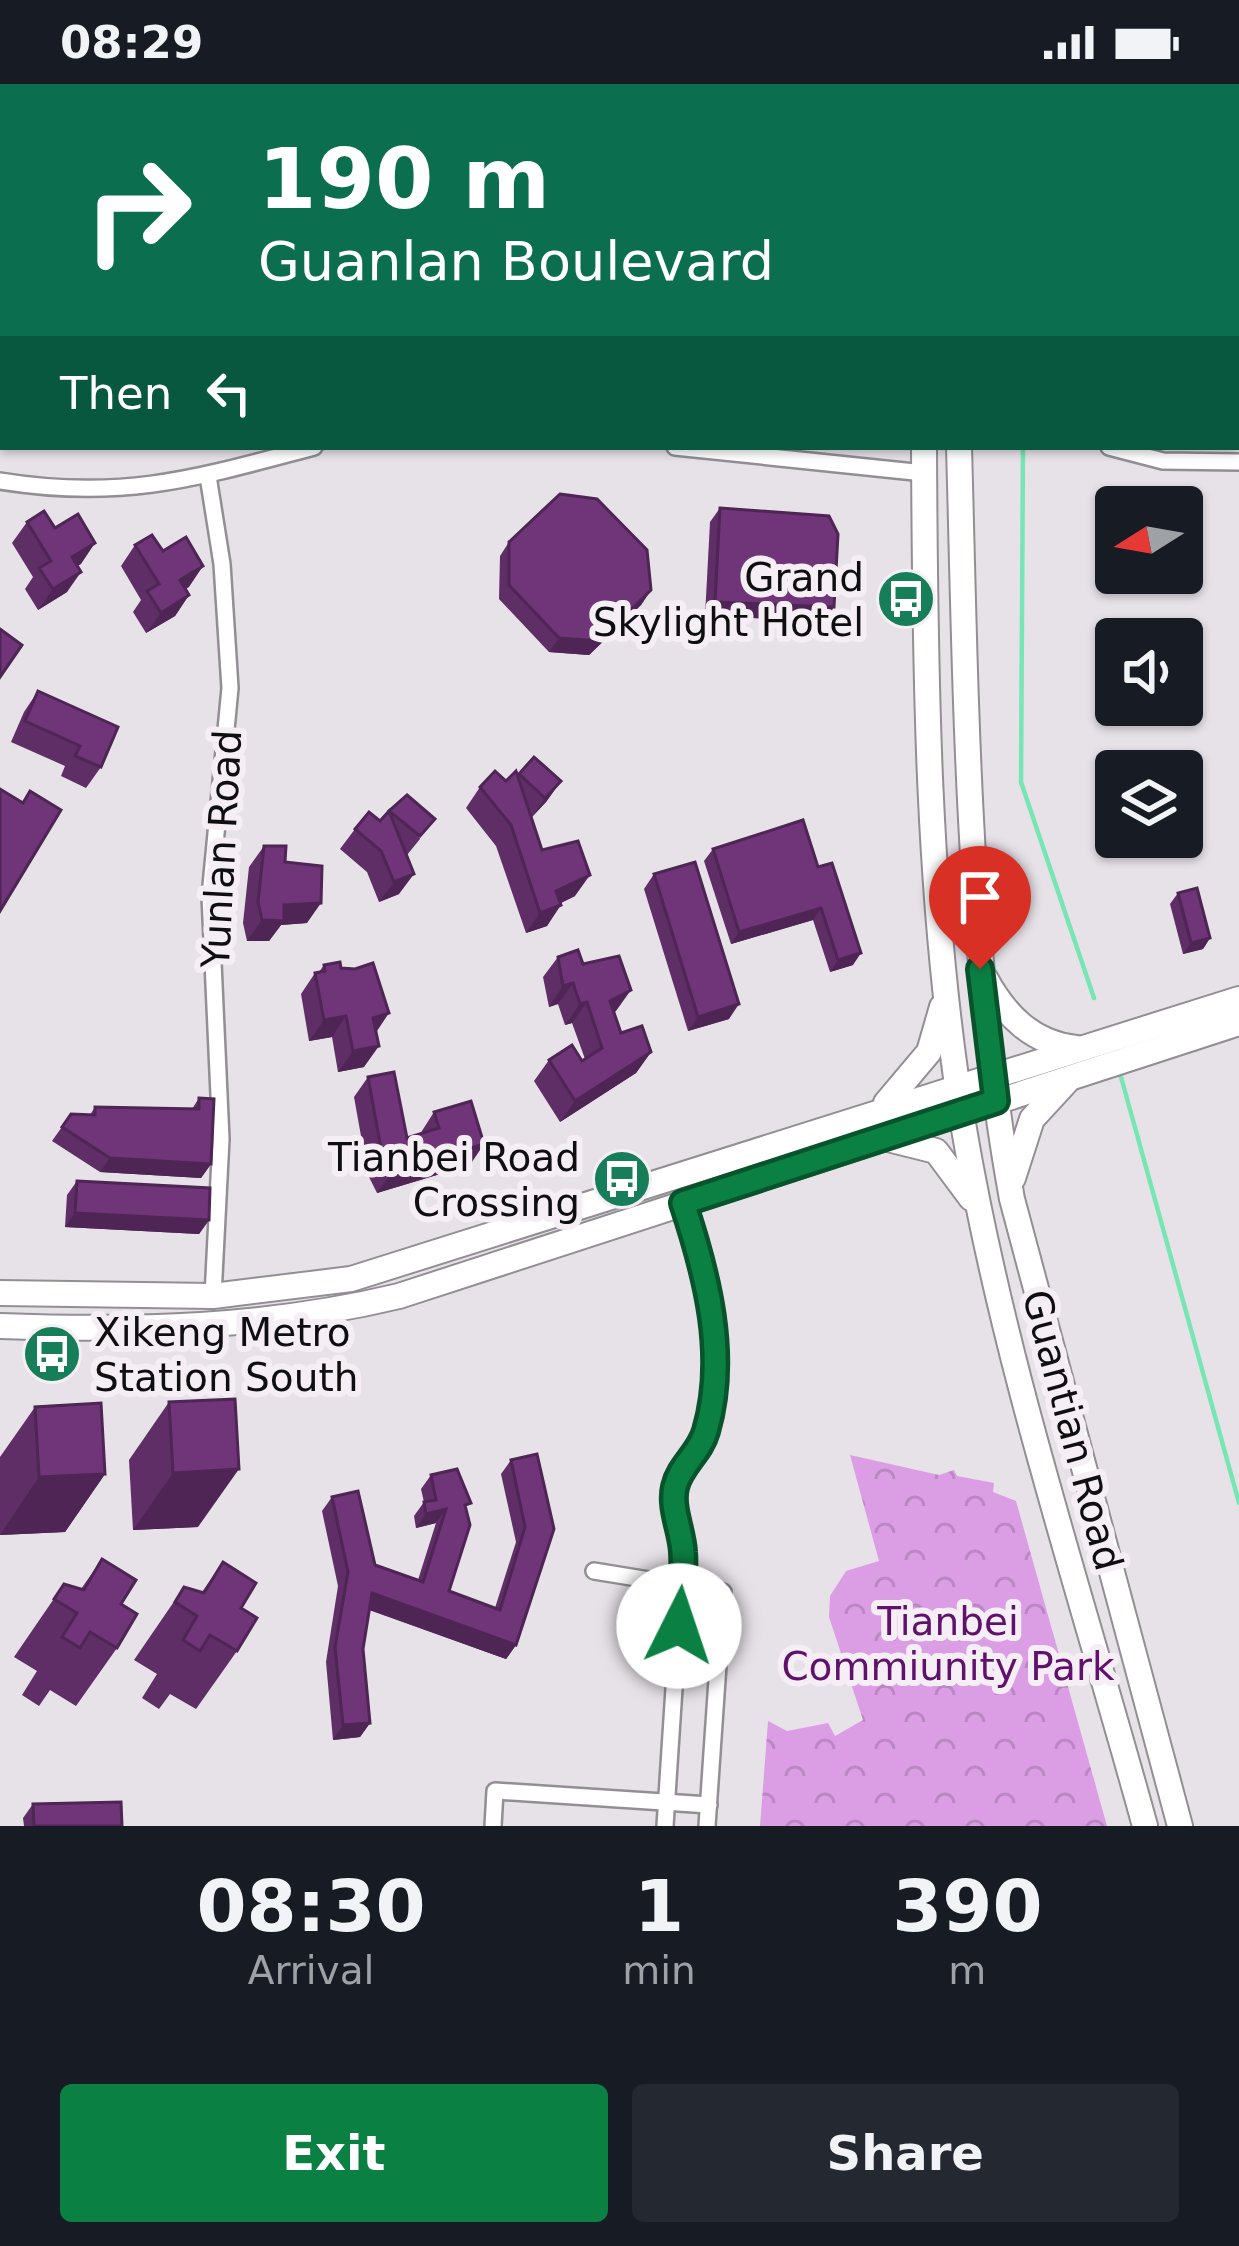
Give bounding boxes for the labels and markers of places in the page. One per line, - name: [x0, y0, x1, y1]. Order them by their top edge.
- place label: Grand Skylight Hotel: [593, 555, 864, 645]
- bus stop icon: Grand Skylight Hotel: [875, 568, 937, 630]
- pin: [929, 846, 1031, 969]
- place label: Tianbei Road Crossing: [327, 1135, 580, 1225]
- bus stop icon: Tianbei Road Crossing: [591, 1148, 653, 1210]
- place label: Xikeng Metro Station South: [94, 1310, 358, 1400]
- bus stop icon: Xikeng Metro Station South: [21, 1323, 83, 1385]

